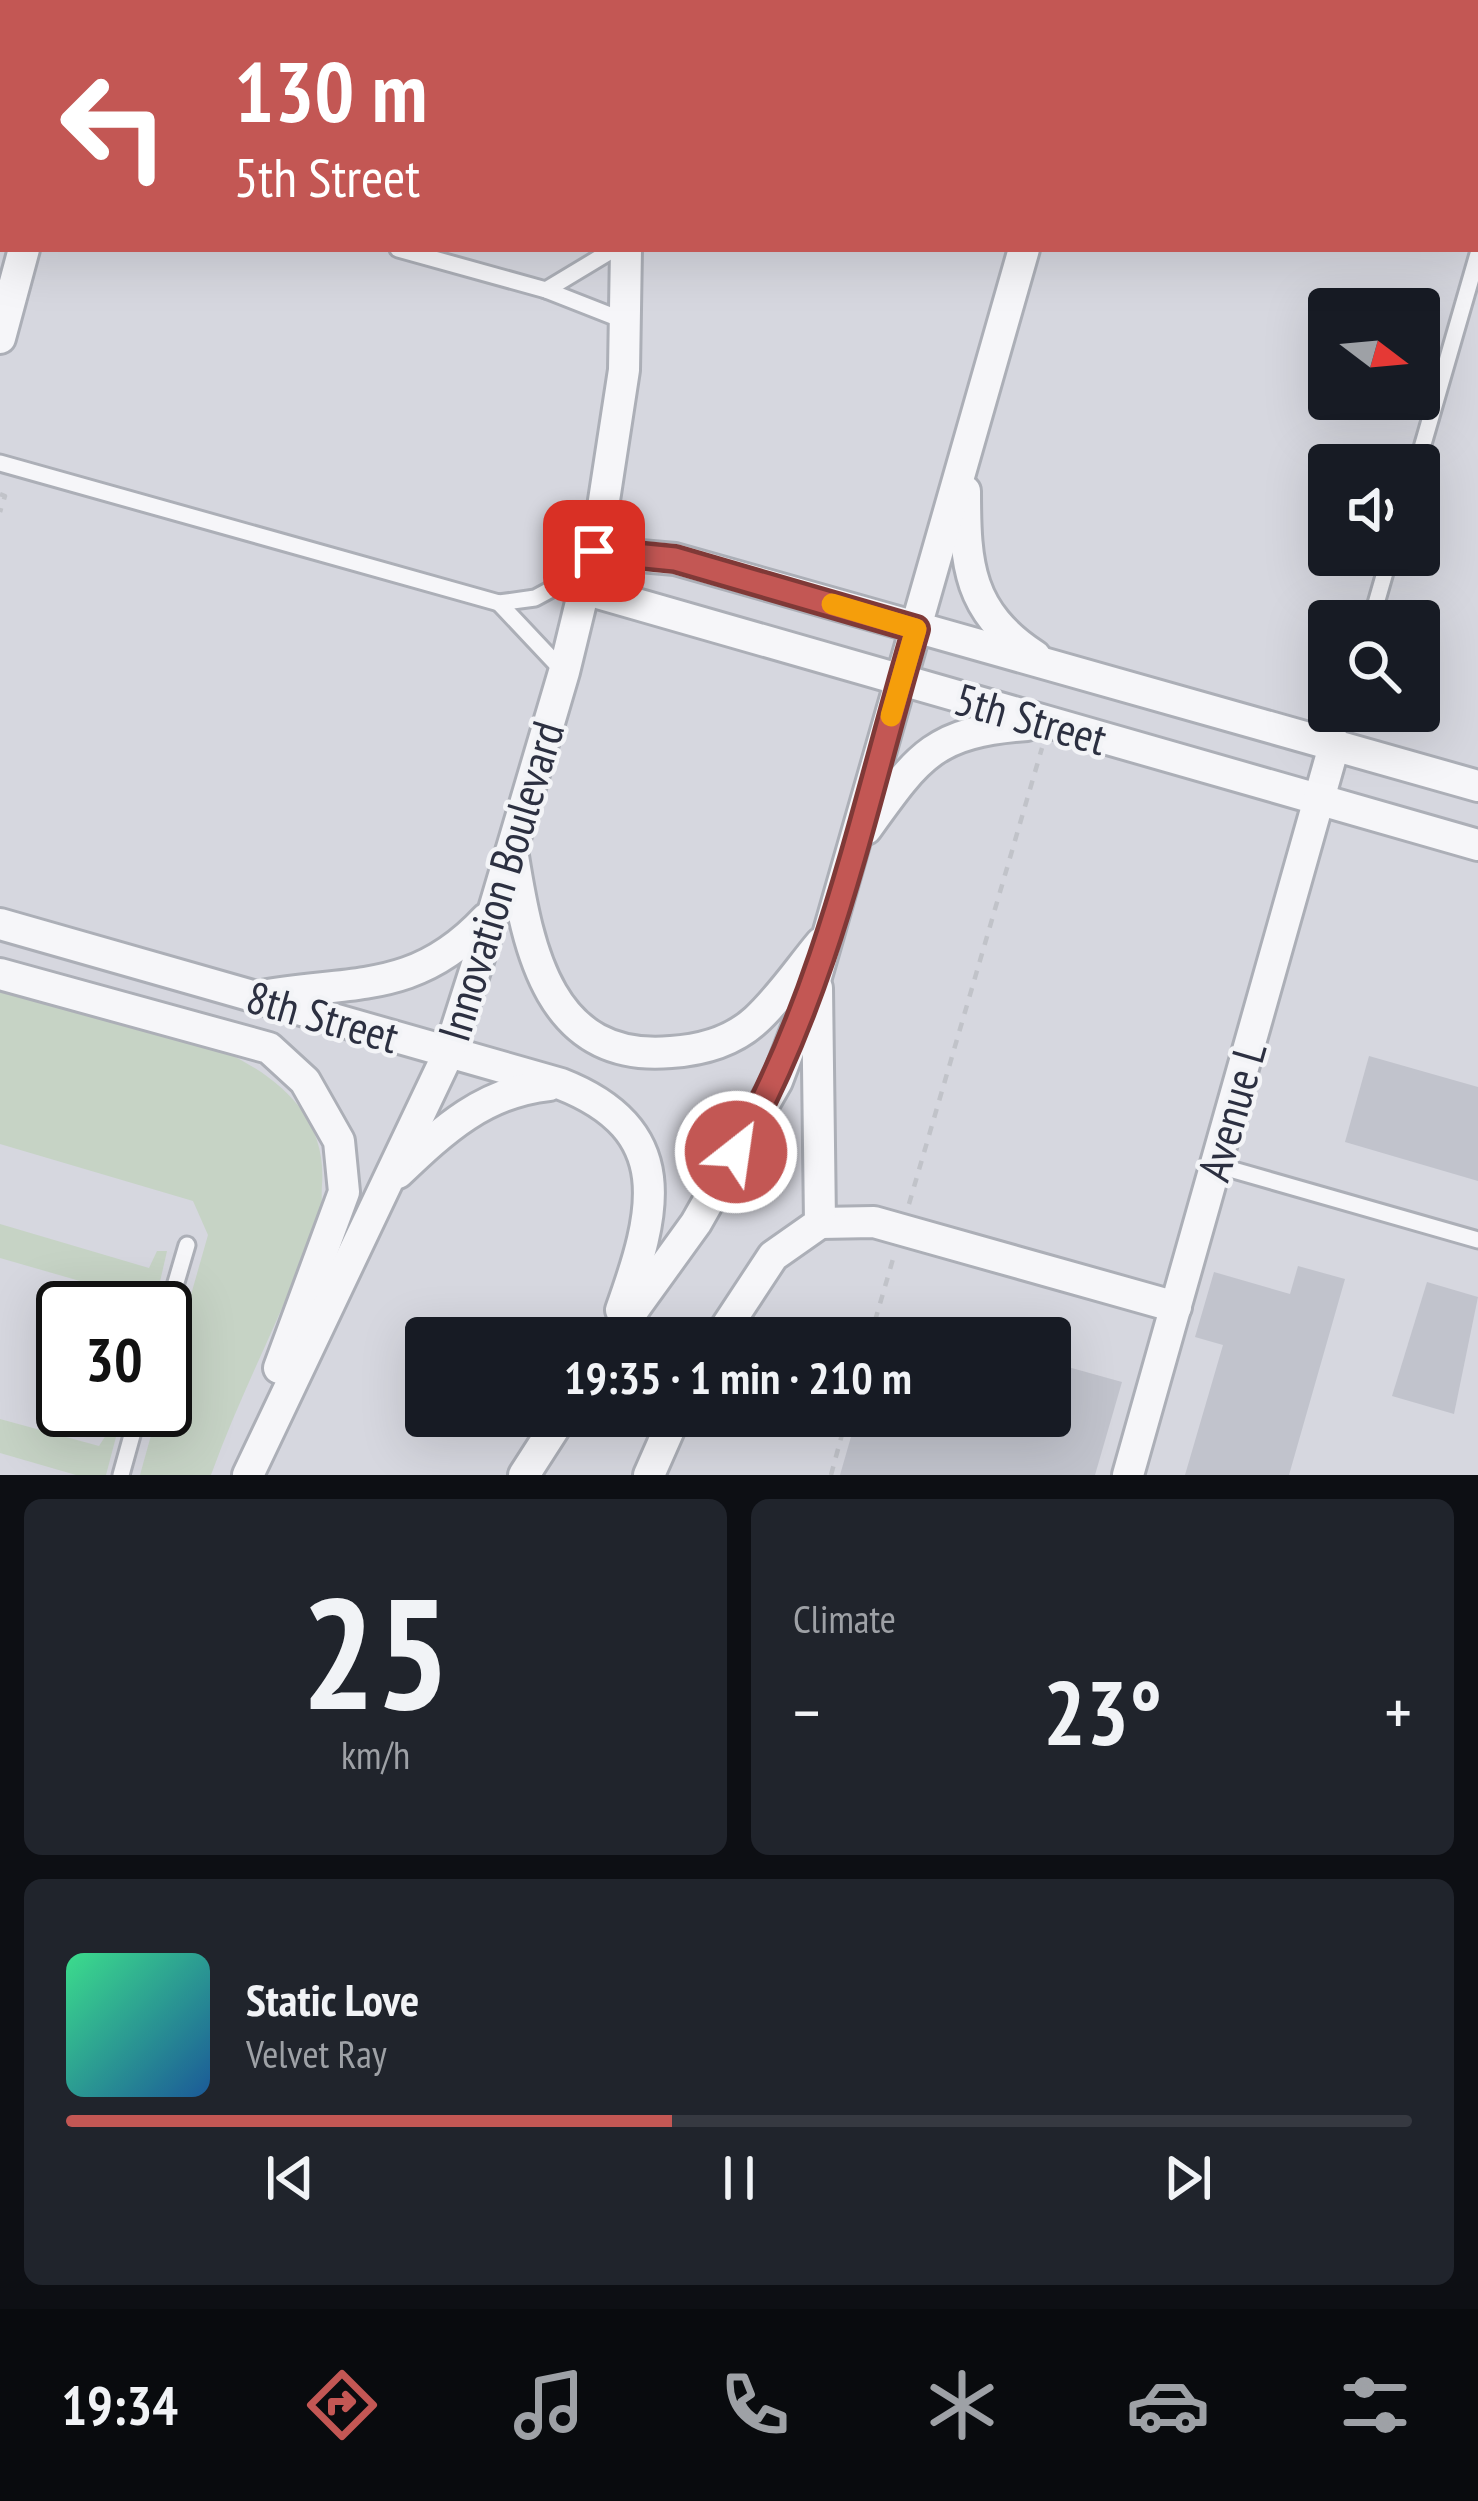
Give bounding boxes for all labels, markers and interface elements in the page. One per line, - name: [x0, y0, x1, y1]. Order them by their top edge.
- text: 130 m: [234, 36, 427, 145]
- icon: left: [36, 48, 192, 204]
- text: 5th Street: [234, 142, 420, 212]
- north arrow: [1308, 288, 1440, 420]
- map controls: [1308, 288, 1440, 732]
- button: sound: [1308, 444, 1440, 576]
- pin: [543, 500, 645, 602]
- icon: arrive: [561, 518, 627, 584]
- button: search: [1308, 600, 1440, 732]
- street label: 5th Street: [948, 669, 1114, 767]
- street label: Innovation Boulevard: [424, 714, 576, 1048]
- street label: 8th Street: [240, 967, 406, 1065]
- street label: Avenue L: [1184, 1034, 1279, 1187]
- position arrow: [673, 1089, 799, 1215]
- speed limit sign: 30: [36, 1281, 192, 1437]
- text: 19:35 · 1 min · 210 m: [564, 1348, 912, 1406]
- text: 25: [301, 1550, 450, 1752]
- text: Climate: [793, 1593, 896, 1644]
- text: 23°: [1043, 1653, 1162, 1770]
- text: −: [793, 1669, 820, 1754]
- text: +: [1385, 1669, 1412, 1754]
- text: km/h: [341, 1729, 410, 1780]
- text: Static Love: [246, 1970, 419, 2028]
- text: Velvet Ray: [246, 2028, 387, 2079]
- icon: previous: [257, 2145, 323, 2211]
- icon: pause: [706, 2145, 772, 2211]
- icon: next: [1155, 2145, 1221, 2211]
- icon: directions: [300, 2363, 384, 2447]
- icon: music: [507, 2363, 591, 2447]
- icon: phone: [713, 2363, 797, 2447]
- icon: climate: [920, 2363, 1004, 2447]
- icon: car: [1126, 2363, 1210, 2447]
- icon: filters: [1333, 2363, 1417, 2447]
- text: 19:34: [61, 2370, 178, 2440]

